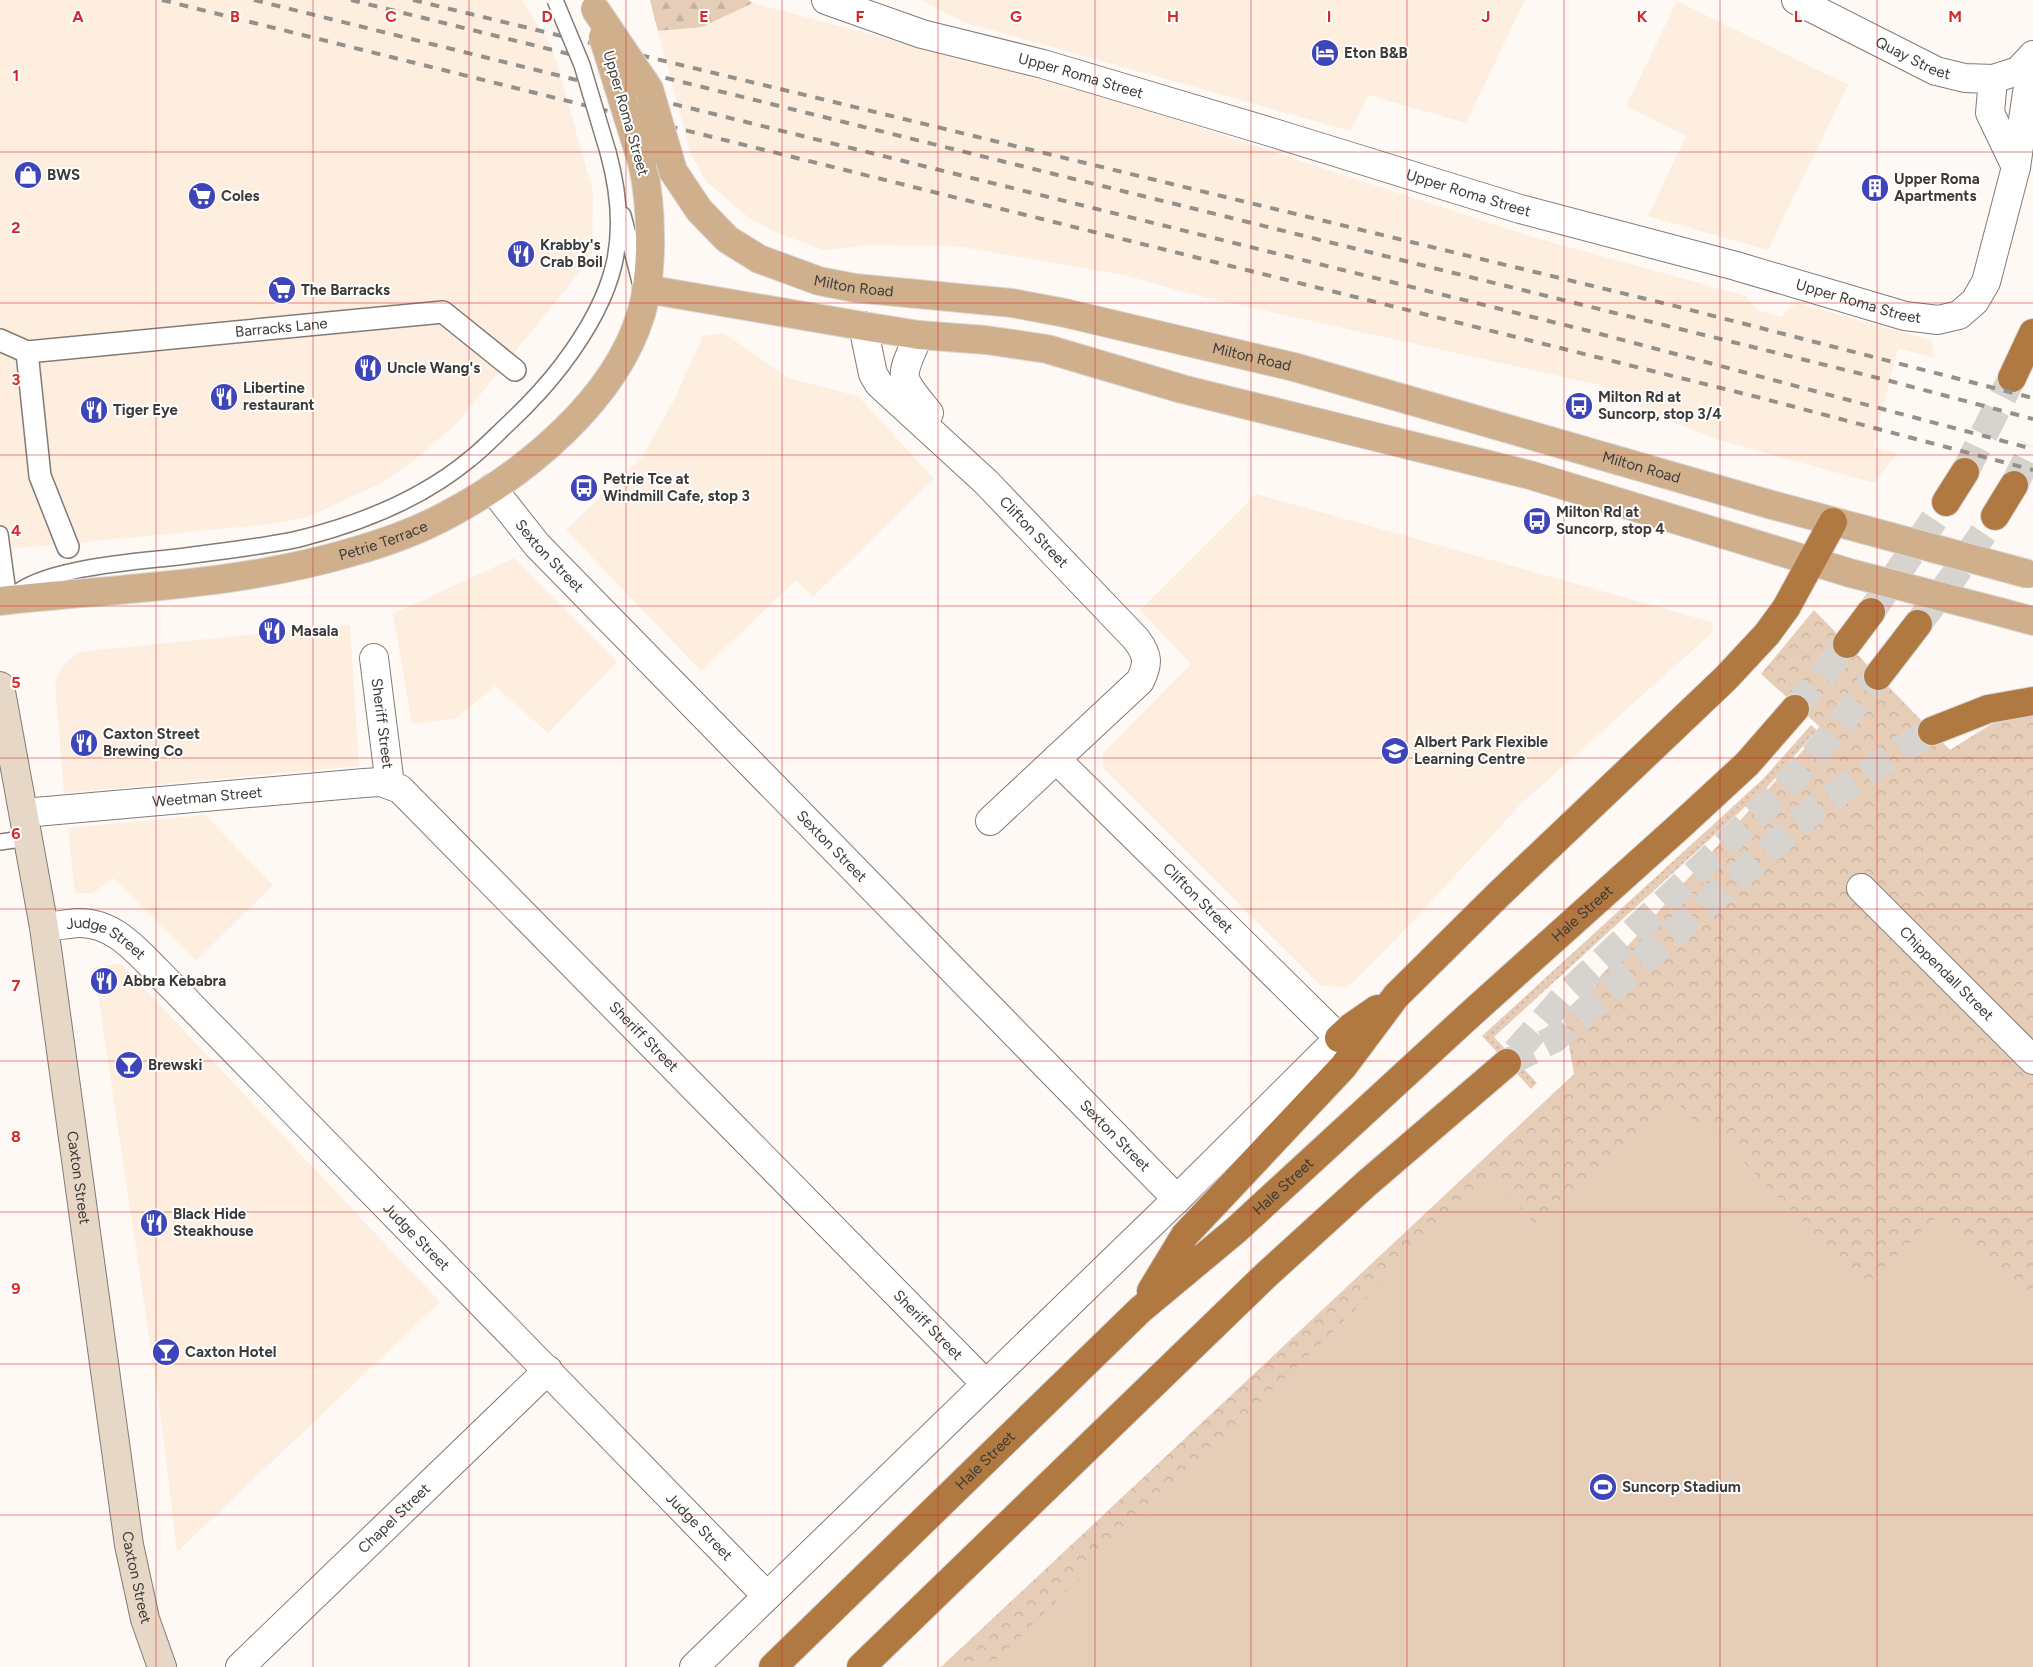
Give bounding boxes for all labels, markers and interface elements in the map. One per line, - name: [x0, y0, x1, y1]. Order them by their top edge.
- text: A: [72, 7, 84, 26]
- text: B: [230, 7, 240, 26]
- text: C: [385, 7, 397, 26]
- text: D: [541, 7, 553, 26]
- text: E: [699, 7, 709, 26]
- text: F: [856, 7, 865, 26]
- text: G: [1010, 7, 1022, 26]
- text: H: [1167, 7, 1179, 26]
- text: I: [1327, 7, 1331, 26]
- text: J: [1482, 7, 1490, 26]
- text: K: [1637, 7, 1648, 26]
- text: L: [1794, 7, 1803, 26]
- text: M: [1948, 7, 1962, 26]
- street label: Quay Street: [1873, 33, 1953, 83]
- hotel icon: Eton B&B: [1310, 38, 1340, 68]
- place label: Eton B&B: [1344, 44, 1408, 62]
- street label: Upper Roma Street: [599, 48, 653, 178]
- street label: Upper Roma Street: [1016, 49, 1146, 103]
- text: 1: [13, 66, 19, 85]
- shop icon: BWS: [13, 160, 43, 190]
- street label: Upper Roma Street: [1404, 165, 1533, 221]
- place label: BWS: [47, 166, 80, 184]
- place label: Upper Roma Apartments: [1894, 170, 1980, 205]
- building icon: Upper Roma Apartments: [1860, 173, 1890, 203]
- supermarket icon: Coles: [187, 181, 217, 211]
- place label: Coles: [221, 187, 260, 205]
- text: 2: [11, 218, 21, 237]
- place label: Krabby's Crab Boil: [540, 236, 603, 271]
- restaurant icon: Krabby's Crab Boil: [506, 239, 536, 269]
- street label: Milton Road: [812, 271, 894, 301]
- supermarket icon: The Barracks: [267, 275, 297, 305]
- street label: Upper Roma Street: [1794, 275, 1922, 327]
- place label: The Barracks: [301, 281, 390, 299]
- street label: Barracks Lane: [234, 314, 328, 341]
- street label: Milton Road: [1210, 339, 1293, 375]
- restaurant icon: Uncle Wang's: [353, 353, 383, 383]
- place label: Uncle Wang's: [387, 359, 480, 377]
- text: 3: [12, 370, 21, 389]
- place label: Libertine restaurant: [243, 379, 315, 414]
- restaurant icon: Libertine restaurant: [209, 382, 239, 412]
- place label: Milton Rd at Suncorp, stop 3/4: [1598, 388, 1722, 423]
- bus stop icon: Milton Rd at Suncorp, stop 3/4: [1564, 391, 1594, 421]
- restaurant icon: Tiger Eye: [79, 395, 109, 425]
- place label: Tiger Eye: [113, 401, 179, 419]
- street label: Milton Road: [1600, 447, 1683, 487]
- place label: Petrie Tce at Windmill Cafe, stop 3: [603, 470, 750, 505]
- bus stop icon: Petrie Tce at Windmill Cafe, stop 3: [569, 473, 599, 503]
- street label: Clifton Street: [996, 493, 1072, 572]
- place label: Milton Rd at Suncorp, stop 4: [1556, 503, 1665, 538]
- bus stop icon: Milton Rd at Suncorp, stop 4: [1522, 506, 1552, 536]
- street label: Sexton Street: [511, 516, 588, 596]
- street label: Petrie Terrace: [337, 517, 430, 564]
- text: 4: [11, 521, 21, 540]
- restaurant icon: Masala: [257, 616, 287, 646]
- place label: Masala: [291, 622, 339, 640]
- text: 5: [11, 673, 21, 692]
- street label: Sheriff Street: [368, 677, 397, 770]
- place label: Caxton Street Brewing Co: [103, 725, 200, 760]
- restaurant icon: Caxton Street Brewing Co: [69, 728, 99, 758]
- place label: Albert Park Flexible Learning Centre: [1414, 733, 1549, 768]
- school or university icon: Albert Park Flexible Learning Centre: [1380, 736, 1410, 766]
- street label: Weetman Street: [151, 783, 263, 811]
- street label: Sexton Street: [793, 807, 871, 886]
- text: 6: [11, 824, 21, 843]
- street label: Clifton Street: [1159, 859, 1237, 937]
- street label: Hale Street: [1548, 881, 1617, 946]
- street label: Judge Street: [65, 914, 150, 964]
- street label: Chippendall Street: [1896, 923, 1998, 1025]
- restaurant icon: Abbra Kebabra: [89, 966, 119, 996]
- place label: Abbra Kebabra: [123, 972, 226, 990]
- text: 7: [12, 976, 21, 995]
- street label: Sheriff Street: [605, 998, 682, 1076]
- bar icon: Brewski: [114, 1050, 144, 1080]
- place label: Brewski: [148, 1056, 202, 1074]
- street label: Sexton Street: [1076, 1096, 1154, 1175]
- text: 8: [11, 1127, 21, 1146]
- street label: Caxton Street: [63, 1130, 94, 1226]
- street label: Hale Street: [1249, 1154, 1317, 1219]
- street label: Judge Street: [379, 1199, 454, 1275]
- place label: Black Hide Steakhouse: [173, 1205, 254, 1240]
- restaurant icon: Black Hide Steakhouse: [139, 1208, 169, 1238]
- text: 9: [11, 1279, 21, 1298]
- street label: Sheriff Street: [890, 1286, 967, 1364]
- bar icon: Caxton Hotel: [151, 1337, 181, 1367]
- place label: Caxton Hotel: [185, 1343, 276, 1361]
- street label: Hale Street: [952, 1427, 1019, 1494]
- sports icon: Suncorp Stadium: [1588, 1472, 1618, 1502]
- place label: Suncorp Stadium: [1622, 1478, 1741, 1496]
- street label: Chapel Street: [354, 1479, 434, 1557]
- street label: Judge Street: [662, 1489, 737, 1564]
- street label: Caxton Street: [118, 1530, 155, 1627]

